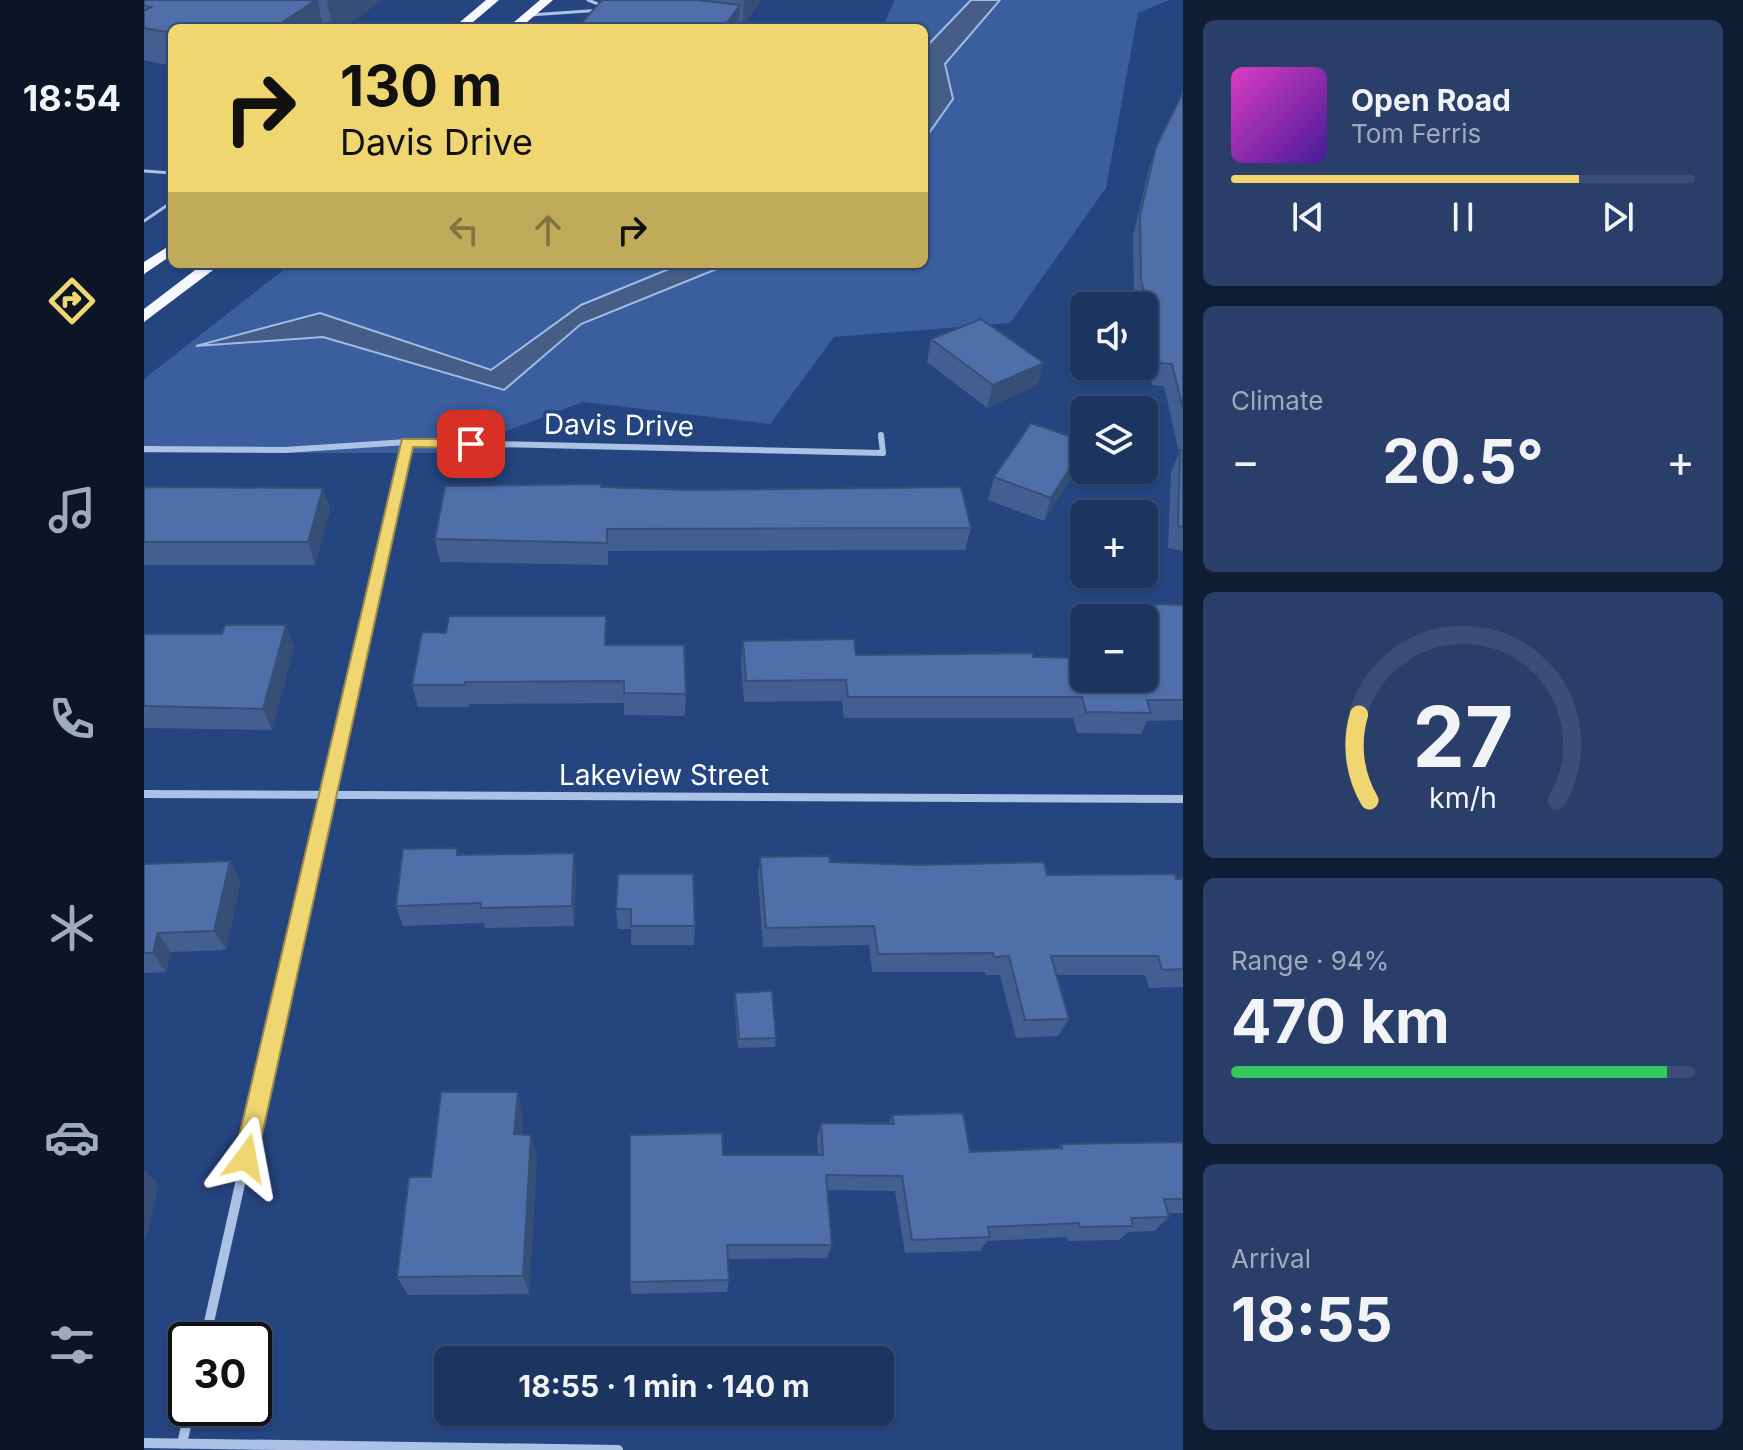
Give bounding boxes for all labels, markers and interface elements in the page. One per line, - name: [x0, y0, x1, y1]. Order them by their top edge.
- text: 130 m: [340, 52, 502, 120]
- icon: right: [208, 56, 312, 160]
- text: 18:54: [23, 76, 121, 120]
- text: Open Road: [1351, 82, 1511, 118]
- text: Tom Ferris: [1351, 118, 1481, 149]
- text: Davis Drive: [340, 120, 533, 164]
- icon: previous: [1286, 195, 1330, 239]
- icon: pause: [1441, 195, 1485, 239]
- icon: next: [1596, 195, 1640, 239]
- icon: left: [442, 208, 486, 252]
- icon: ahead: [526, 208, 570, 252]
- icon: right: [610, 208, 654, 252]
- icon: directions: [44, 273, 100, 329]
- map controls: [1070, 292, 1158, 692]
- button: sound: [1070, 292, 1158, 380]
- text: Climate: [1231, 385, 1323, 416]
- button: layers: [1070, 396, 1158, 484]
- street label: Davis Drive: [544, 407, 694, 443]
- pin: [437, 410, 505, 478]
- icon: arrive: [449, 422, 493, 466]
- text: 20.5°: [1382, 425, 1544, 497]
- text: −: [1231, 434, 1260, 488]
- text: +: [1666, 434, 1695, 488]
- icon: music: [44, 482, 100, 538]
- button: +: [1070, 500, 1158, 588]
- button: −: [1070, 604, 1158, 692]
- text: 27: [1413, 686, 1513, 787]
- icon: phone: [44, 691, 100, 747]
- street label: Lakeview Street: [559, 758, 769, 792]
- text: km/h: [1429, 780, 1497, 815]
- icon: climate: [44, 900, 100, 956]
- text: Range · 94%: [1231, 945, 1389, 976]
- text: 470 km: [1231, 985, 1450, 1057]
- icon: car: [44, 1109, 100, 1165]
- position arrow: [204, 1116, 288, 1200]
- text: Arrival: [1231, 1243, 1311, 1274]
- text: 18:55: [1231, 1283, 1393, 1355]
- icon: filters: [44, 1317, 100, 1373]
- speed limit sign: 30: [168, 1322, 272, 1426]
- text: 18:55 · 1 min · 140 m: [518, 1368, 810, 1404]

